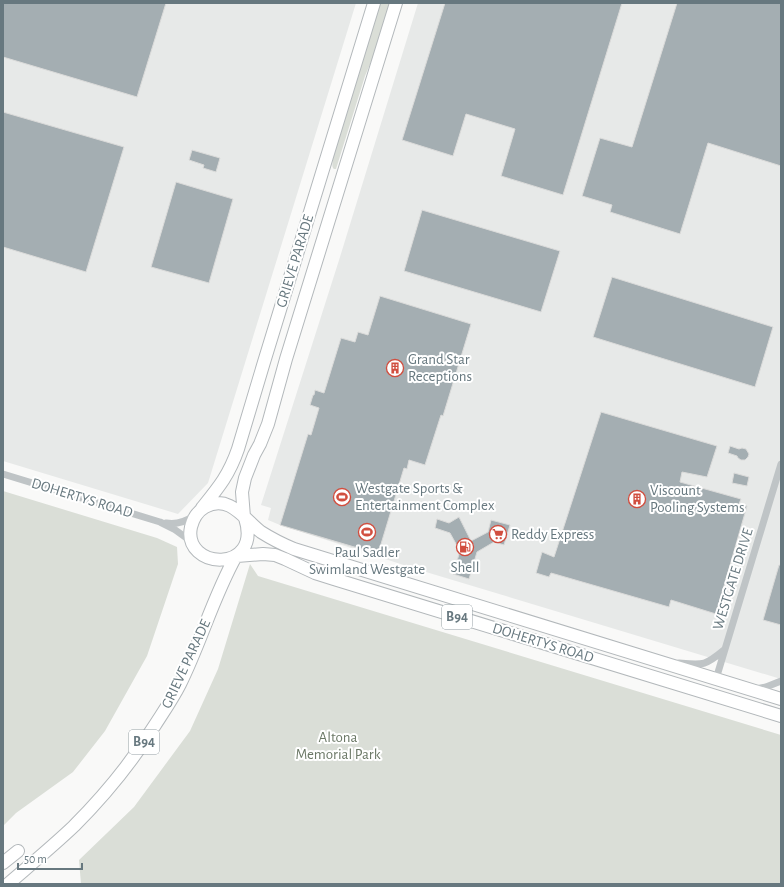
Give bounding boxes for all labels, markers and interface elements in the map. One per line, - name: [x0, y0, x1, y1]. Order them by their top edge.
- street label: GRIEVE PARADE: [274, 213, 316, 309]
- place label: Grand Star Receptions: [408, 352, 472, 384]
- building icon: Grand Star Receptions: [385, 358, 405, 378]
- street label: DOHERTYS ROAD: [30, 475, 135, 521]
- place label: Westgate Sports & Entertainment Complex: [355, 481, 495, 513]
- place label: Viscount Pooling Systems: [650, 483, 745, 515]
- sports icon: Westgate Sports & Entertainment Complex: [332, 487, 352, 507]
- building icon: Viscount Pooling Systems: [627, 489, 647, 509]
- sports icon: Paul Sadler Swimland Westgate: [357, 522, 377, 542]
- supermarket icon: Reddy Express: [488, 524, 508, 544]
- street label: WESTGATE DRIVE: [710, 526, 756, 632]
- place label: Reddy Express: [511, 527, 594, 542]
- fuel station icon: Shell: [455, 537, 475, 557]
- place label: Paul Sadler Swimland Westgate: [309, 545, 425, 577]
- place label: Shell: [450, 560, 480, 575]
- road number: B94: [442, 605, 472, 629]
- street label: GRIEVE PARADE: [159, 617, 213, 711]
- street label: DOHERTYS ROAD: [491, 620, 596, 666]
- road number: B94: [129, 730, 159, 754]
- park label: Altona Memorial Park: [295, 730, 381, 762]
- scale bar: [18, 845, 82, 871]
- text: 50 m: [24, 853, 47, 865]

